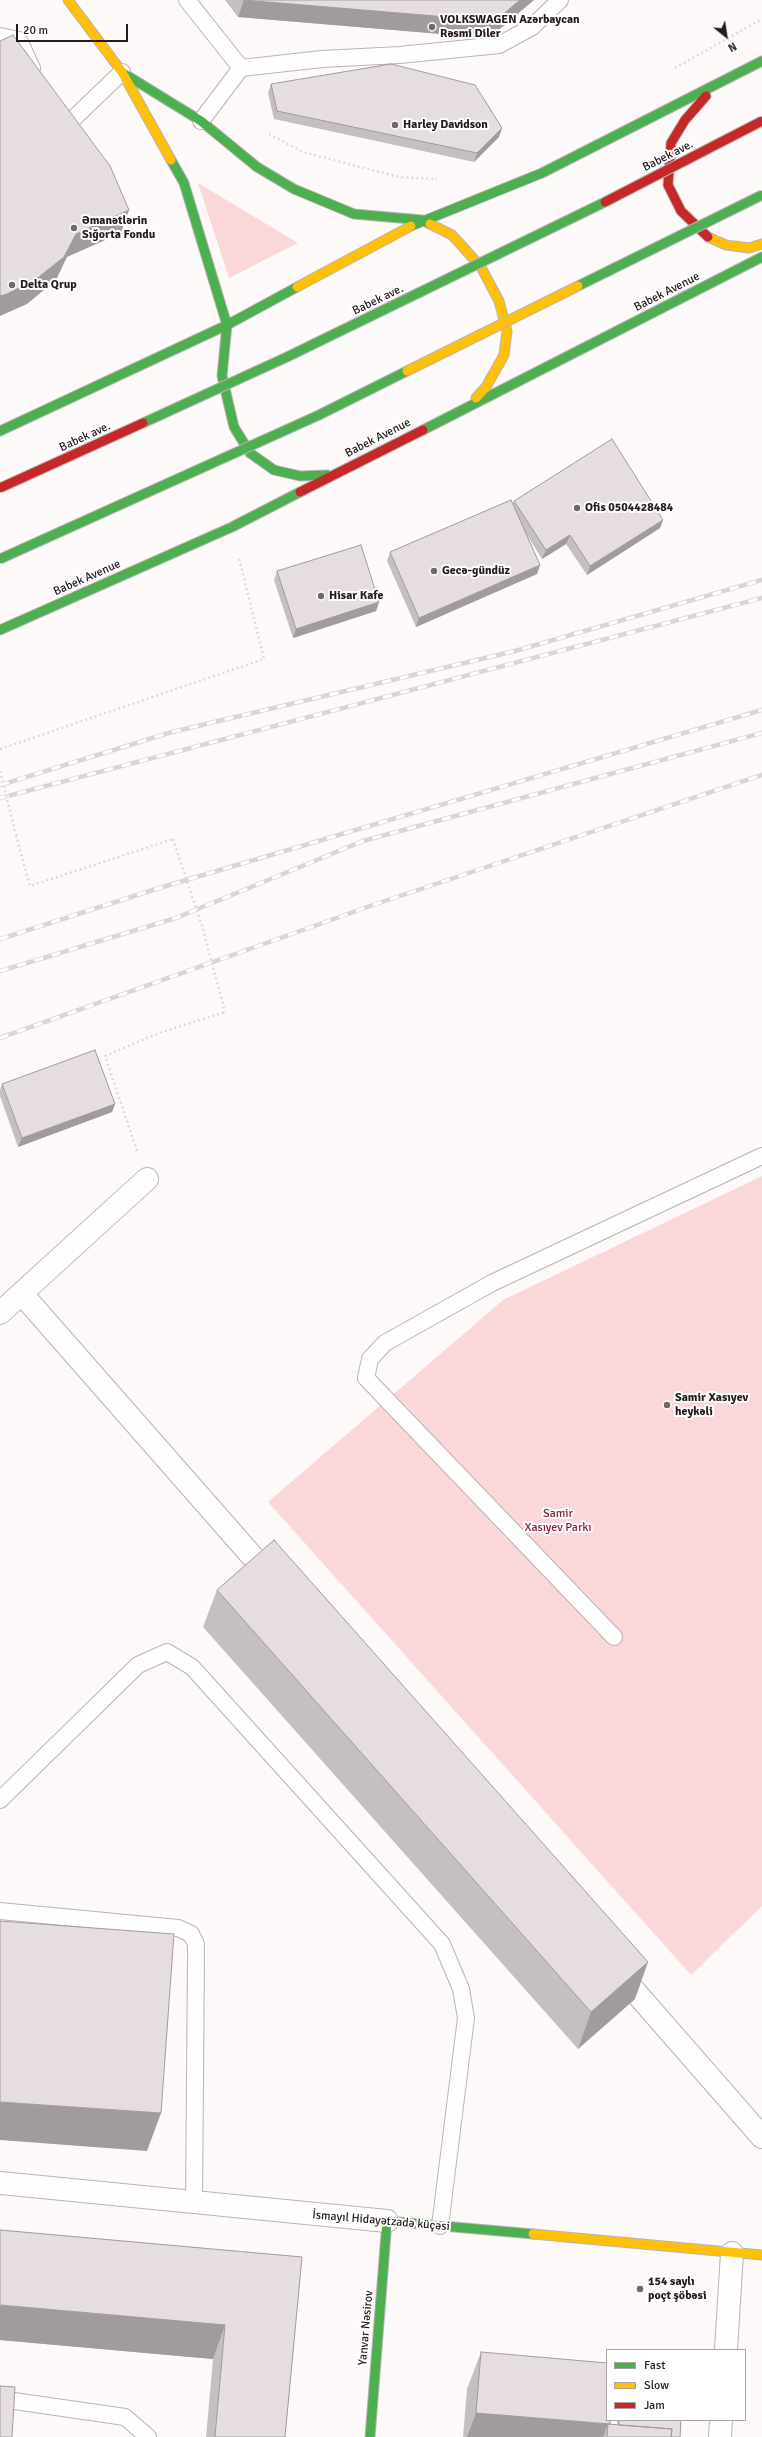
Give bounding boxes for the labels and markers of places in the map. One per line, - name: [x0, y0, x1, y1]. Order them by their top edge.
- place label: VOLKSWAGEN Azərbaycan Rəsmi Diler: [440, 13, 580, 41]
- marker: VOLKSWAGEN Azərbaycan Rəsmi Diler: [427, 22, 437, 32]
- place label: Harley Davidson: [403, 118, 488, 132]
- marker: Harley Davidson: [390, 120, 400, 130]
- place label: Əmanətlərin Sığorta Fondu: [82, 214, 155, 242]
- marker: Əmanətlərin Sığorta Fondu: [69, 223, 79, 233]
- place label: Delta Qrup: [20, 278, 77, 292]
- marker: Delta Qrup: [7, 280, 17, 290]
- place label: Ofis 0504428484: [585, 501, 673, 515]
- marker: Ofis 0504428484: [572, 503, 582, 513]
- place label: Gecə-gündüz: [442, 564, 510, 578]
- marker: Gecə-gündüz: [429, 566, 439, 576]
- place label: Hisar Kafe: [329, 589, 384, 603]
- marker: Hisar Kafe: [316, 591, 326, 601]
- place label: Samir Xasıyev heykəli: [675, 1391, 748, 1419]
- marker: Samir Xasıyev heykəli: [662, 1400, 672, 1410]
- place label: 154 saylı poçt şöbəsi: [648, 2275, 706, 2303]
- marker: 154 saylı poçt şöbəsi: [635, 2284, 645, 2294]

